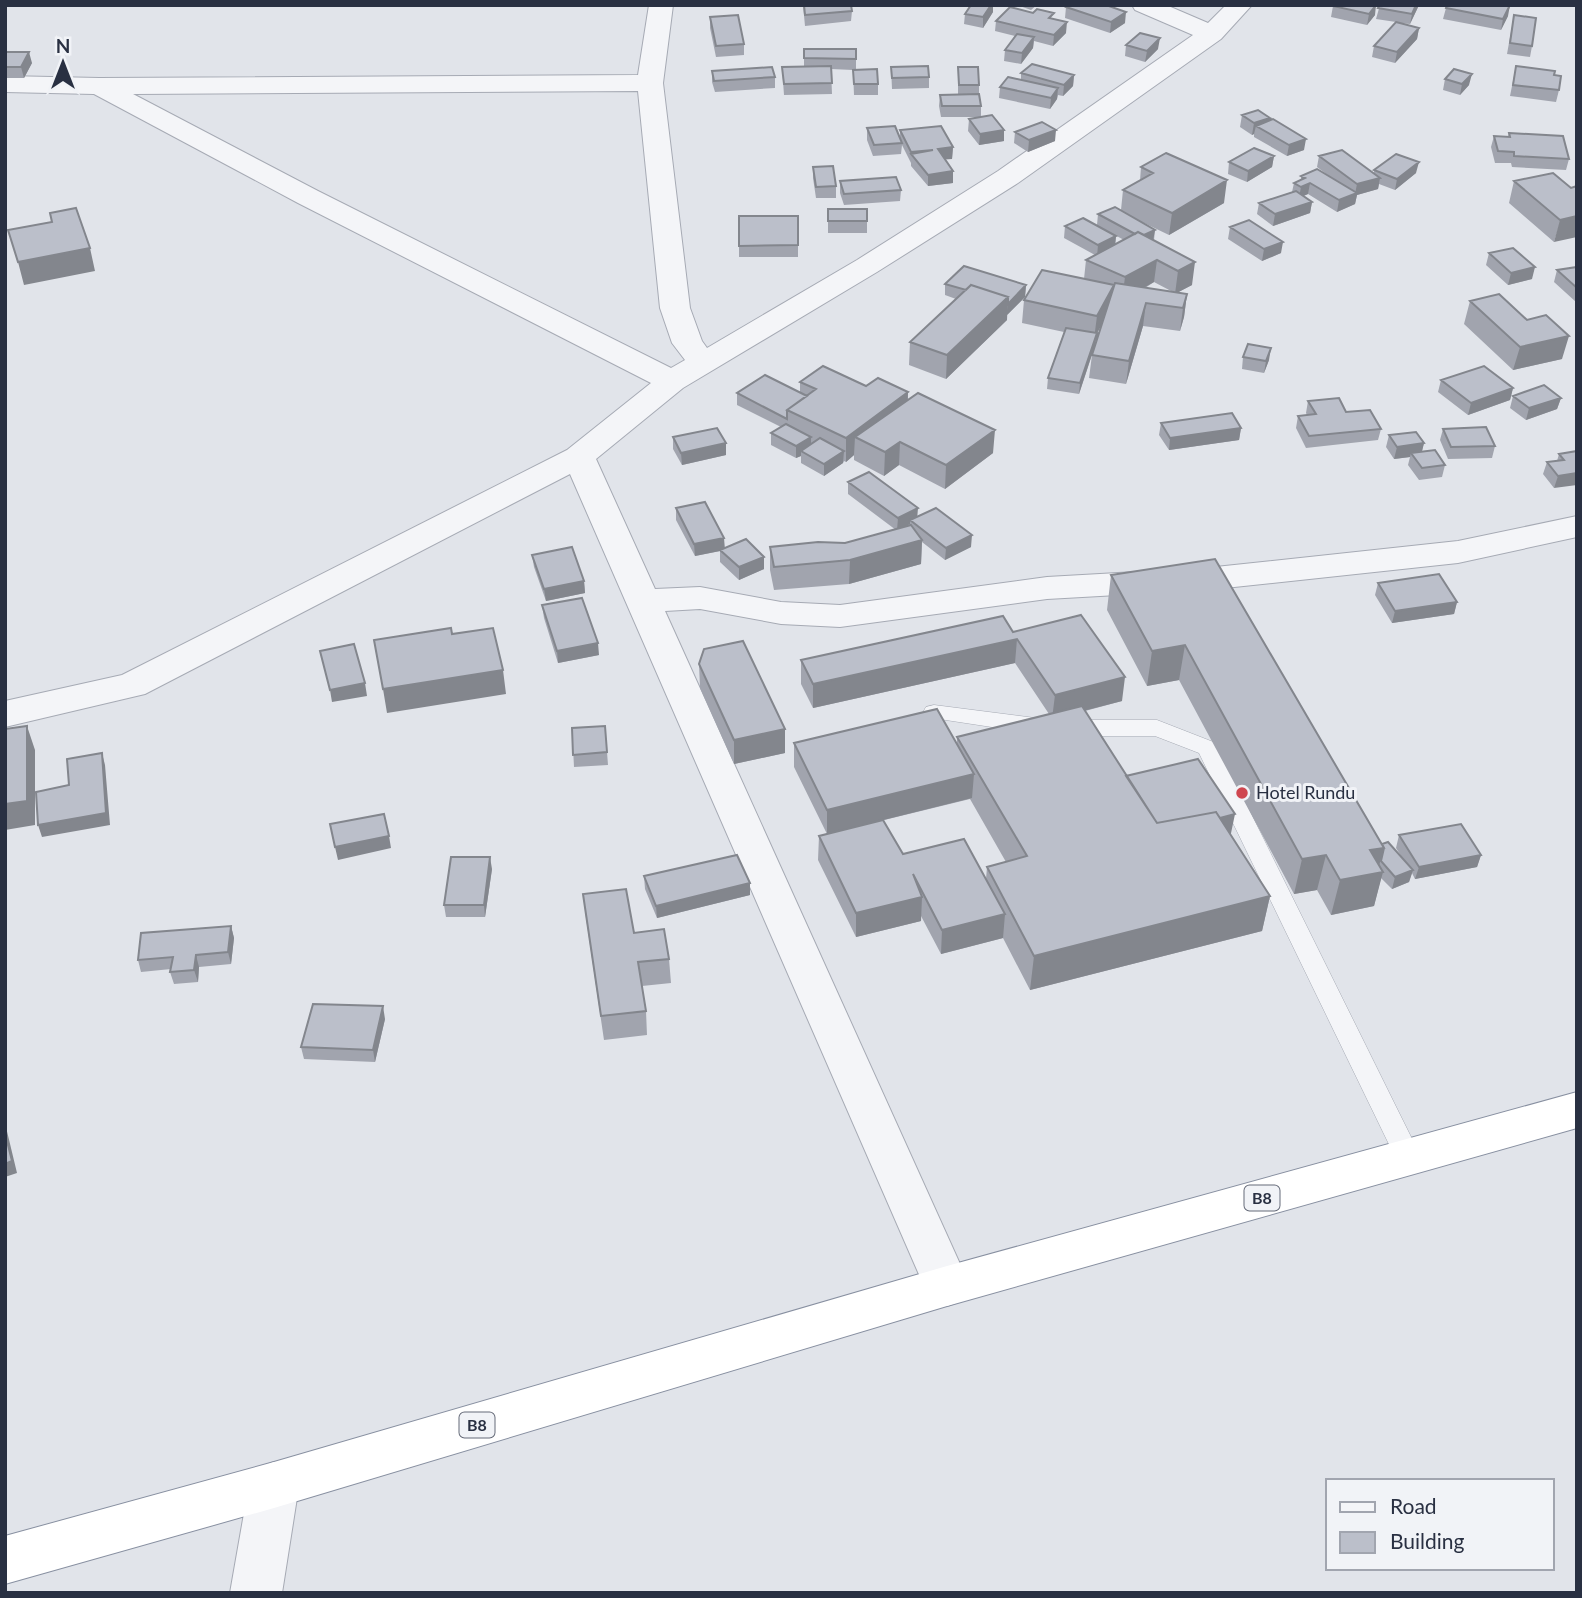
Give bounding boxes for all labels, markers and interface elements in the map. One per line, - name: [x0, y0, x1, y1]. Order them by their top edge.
- north arrow: [28, 28, 98, 98]
- text: N: [56, 34, 70, 57]
- place label: Hotel Rundu: [1256, 781, 1355, 803]
- marker: Hotel Rundu: [1234, 785, 1250, 801]
- road number: B8: [1244, 1186, 1280, 1210]
- road number: B8: [460, 1413, 494, 1438]
- legend: [1326, 1479, 1554, 1570]
- text: Road: [1390, 1493, 1437, 1518]
- text: Building: [1390, 1528, 1465, 1553]

